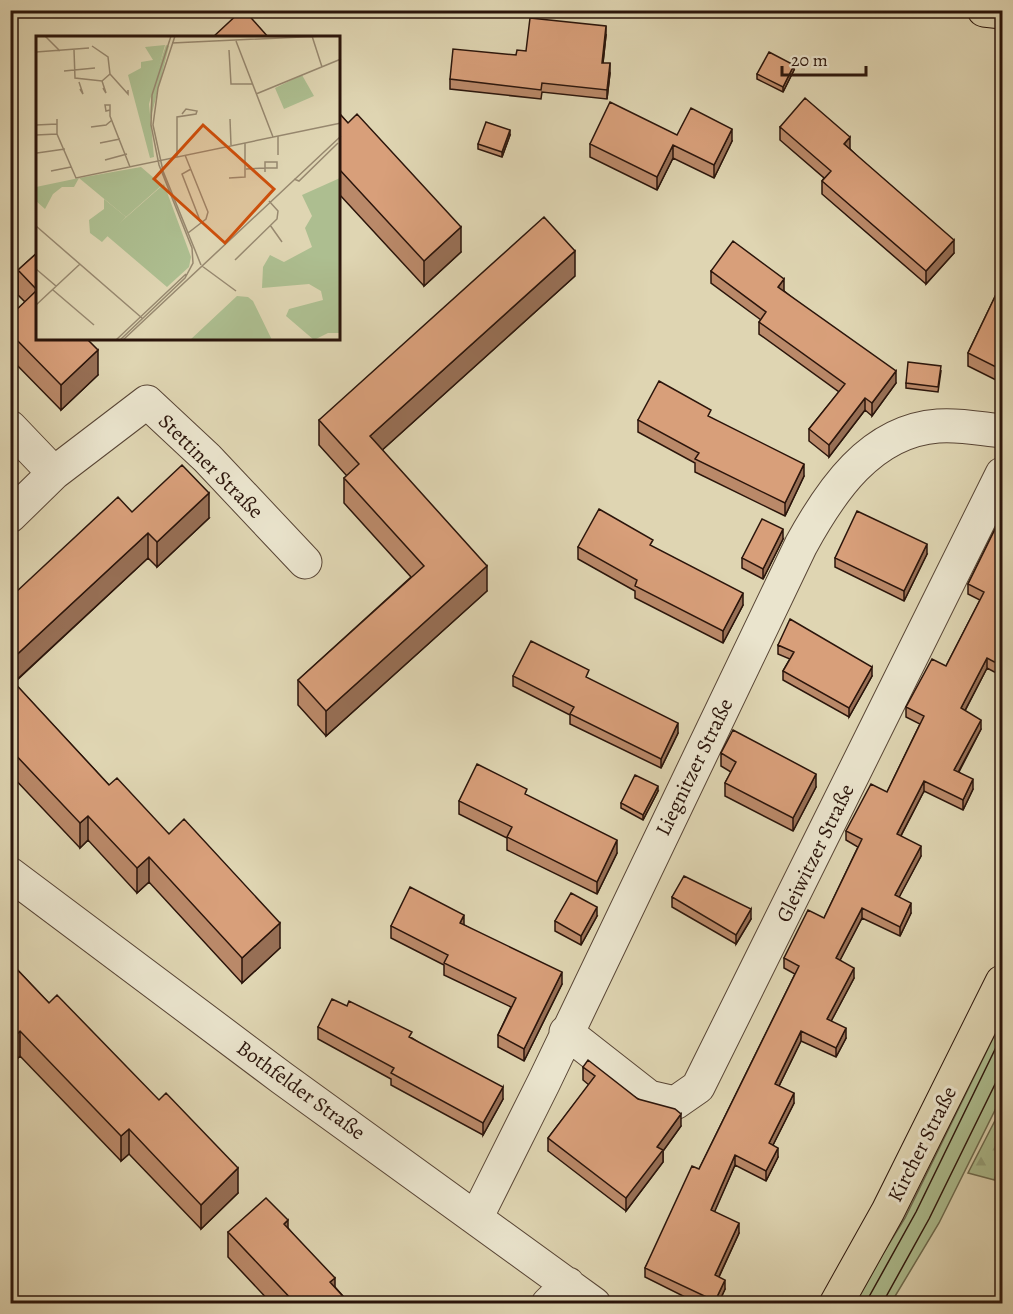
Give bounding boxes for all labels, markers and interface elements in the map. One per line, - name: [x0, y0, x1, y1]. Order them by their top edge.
- inset map: [36, 36, 340, 340]
- scale bar: [782, 39, 866, 77]
- text: 20 m: [791, 48, 828, 72]
- street label: Stettiner Straße: [152, 407, 270, 525]
- street label: Liegnitzer Straße: [649, 694, 739, 840]
- street label: Gleiwitzer Straße: [769, 779, 861, 927]
- street label: Bothfelder Straße: [231, 1034, 371, 1146]
- street label: Kircher Straße: [881, 1081, 963, 1207]

